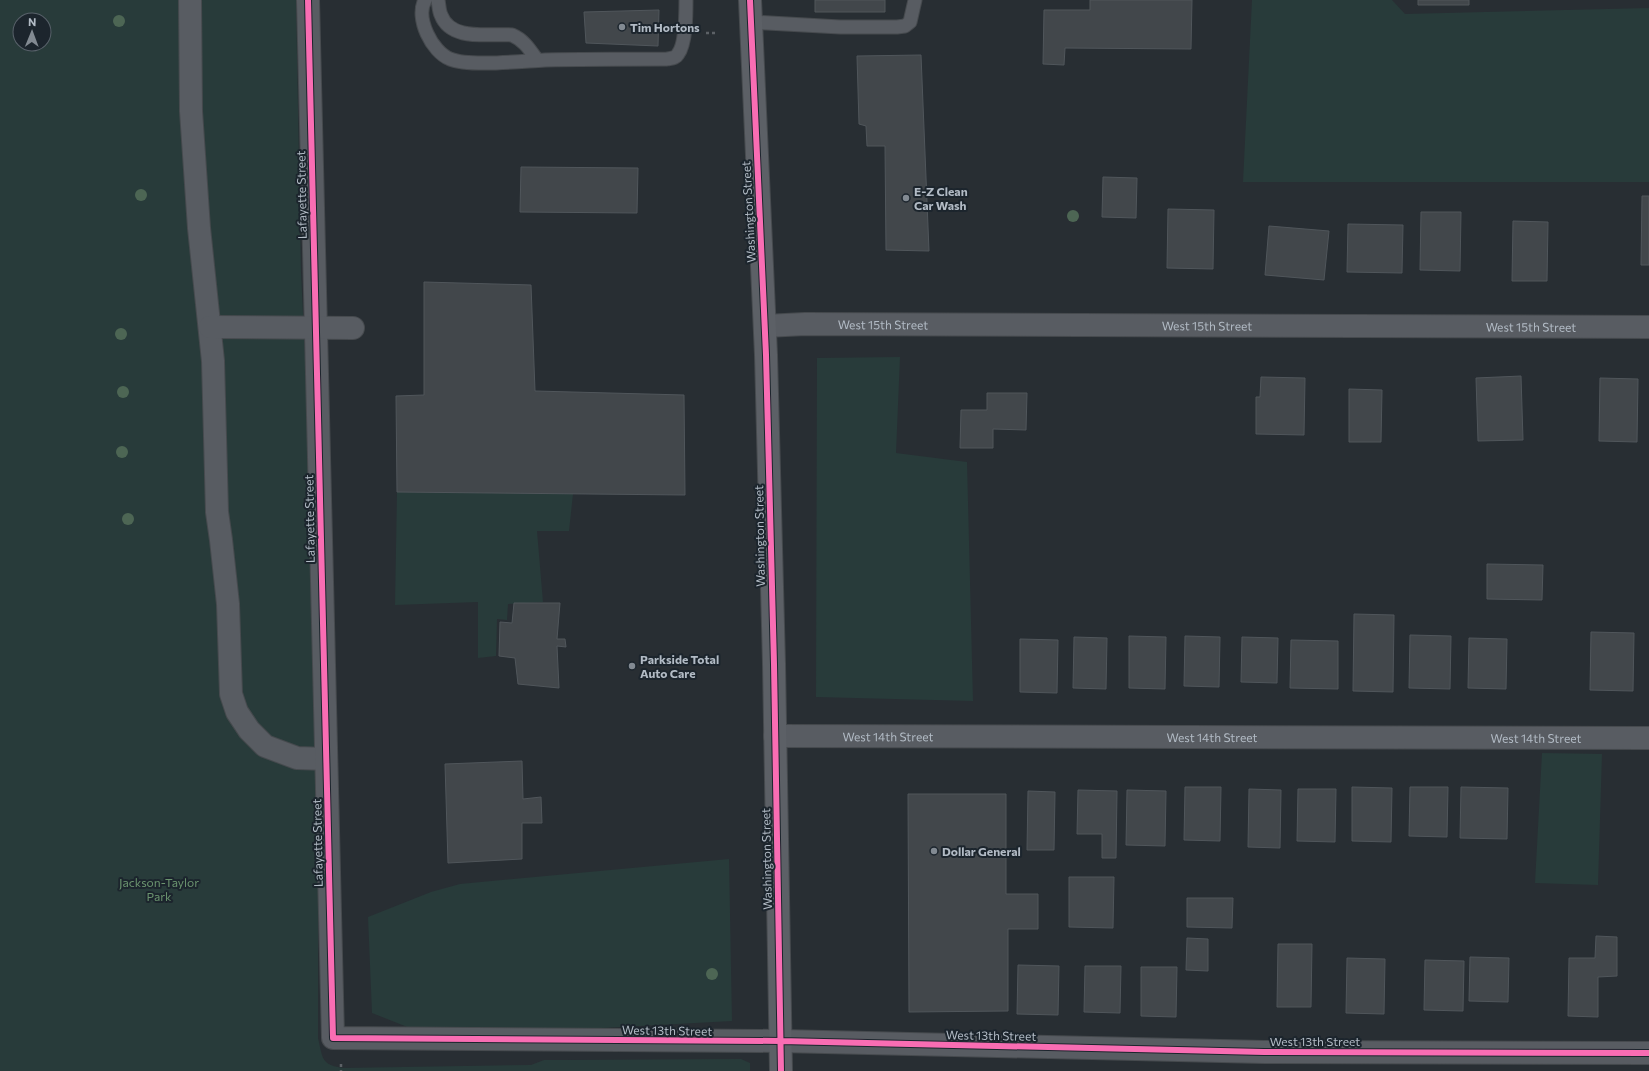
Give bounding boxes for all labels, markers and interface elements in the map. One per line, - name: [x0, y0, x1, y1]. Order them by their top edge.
- north arrow: [12, 12, 52, 52]
- text: N: [28, 15, 36, 28]
- place label: Tim Hortons: [630, 20, 700, 34]
- marker: Tim Hortons: [617, 22, 627, 32]
- street label: Lafayette Street: [293, 151, 309, 239]
- street label: Washington Street: [738, 161, 758, 263]
- place label: E-Z Clean Car Wash: [914, 184, 968, 212]
- marker: E-Z Clean Car Wash: [901, 193, 911, 203]
- street label: West 15th Street: [838, 317, 928, 331]
- street label: West 15th Street: [1162, 318, 1252, 333]
- street label: West 15th Street: [1486, 319, 1576, 334]
- street label: Lafayette Street: [301, 475, 317, 563]
- street label: Washington Street: [751, 485, 767, 587]
- place label: Parkside Total Auto Care: [640, 652, 719, 680]
- marker: Parkside Total Auto Care: [627, 661, 637, 671]
- street label: West 14th Street: [843, 729, 934, 743]
- street label: West 14th Street: [1167, 730, 1258, 744]
- street label: West 14th Street: [1491, 731, 1582, 745]
- street label: Lafayette Street: [309, 799, 325, 887]
- street label: Washington Street: [758, 808, 774, 910]
- place label: Dollar General: [942, 844, 1021, 858]
- marker: Dollar General: [929, 846, 939, 856]
- park label: Jackson-Taylor Park: [119, 875, 199, 903]
- street label: West 13th Street: [622, 1022, 712, 1038]
- street label: West 13th Street: [946, 1027, 1036, 1043]
- street label: West 13th Street: [1270, 1034, 1360, 1048]

